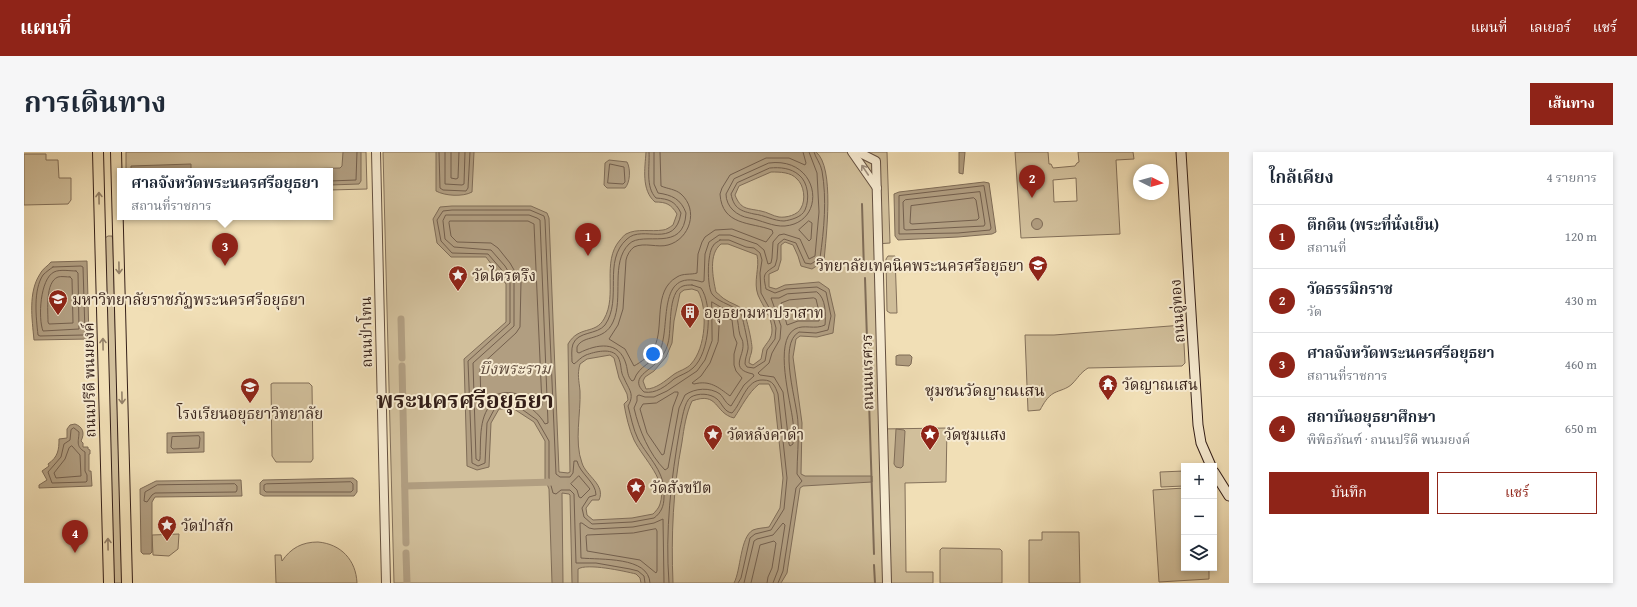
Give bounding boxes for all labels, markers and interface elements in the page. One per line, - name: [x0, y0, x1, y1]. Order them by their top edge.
- text: แผนที่: [20, 13, 71, 41]
- text: แผนที่: [1471, 17, 1507, 37]
- text: เลเยอร์: [1529, 17, 1571, 37]
- text: แชร์: [1593, 17, 1617, 37]
- text: การเดินทาง: [24, 81, 166, 122]
- button: เส้นทาง: [1530, 83, 1613, 125]
- north arrow: [1133, 164, 1169, 200]
- text: ใกล้เคียง: [1269, 164, 1334, 189]
- one-way arrow: [861, 165, 869, 176]
- pin: 2: [1019, 165, 1045, 198]
- popup: [117, 168, 333, 220]
- text: 4 รายการ: [1546, 168, 1597, 187]
- text: ศาลจังหวัดพระนครศรีอยุธยา: [131, 172, 319, 193]
- one-way arrow: [95, 192, 103, 205]
- text: สถานที่ราชการ: [131, 196, 212, 215]
- text: ตึกดิน (พระที่นั่งเย็น): [1307, 214, 1439, 235]
- pin: 1: [575, 223, 601, 256]
- text: 1: [1279, 227, 1285, 246]
- text: 120 m: [1565, 227, 1597, 246]
- pin: 3: [212, 233, 238, 266]
- text: สถานที่: [1307, 238, 1346, 257]
- school or university icon: วิทยาลัยเทคนิคพระนครศรีอยุธยา: [1027, 254, 1049, 282]
- place label: วิทยาลัยเทคนิคพระนครศรีอยุธยา: [816, 255, 1024, 277]
- one-way arrow: [115, 261, 123, 274]
- place icon: วัดไตรตรึง: [447, 264, 469, 292]
- place label: วัดไตรตรึง: [472, 265, 536, 286]
- street label: ถนนอู่ทอง: [1164, 278, 1190, 344]
- text: วัดธรรมิกราช: [1307, 278, 1393, 299]
- school or university icon: มหาวิทยาลัยราชภัฏพระนครศรีอยุธยา: [47, 288, 69, 316]
- place label: มหาวิทยาลัยราชภัฏพระนครศรีอยุธยา: [72, 289, 305, 311]
- text: 2: [1279, 291, 1285, 310]
- text: 430 m: [1565, 291, 1597, 310]
- street label: ถนนป่าโทน: [355, 296, 377, 368]
- building icon: อยุธยามหาปราสาท: [679, 301, 701, 329]
- place label: อยุธยามหาปราสาท: [704, 302, 824, 324]
- text: วัด: [1307, 302, 1322, 321]
- street label: ถนนปรีดี พนมยงค์: [77, 322, 101, 438]
- street label: ถนนนเรศวร: [856, 334, 878, 410]
- one-way arrow: [99, 338, 107, 351]
- text: ศาลจังหวัดพระนครศรีอยุธยา: [1307, 342, 1495, 363]
- your location: [643, 344, 663, 364]
- text: 3: [1279, 355, 1285, 374]
- text: 460 m: [1565, 355, 1597, 374]
- water label: บึงพระราม: [479, 356, 552, 380]
- text: สถานที่ราชการ: [1307, 366, 1388, 385]
- temple icon: วัดญาณเสน: [1097, 373, 1119, 401]
- place label: วัดญาณเสน: [1122, 374, 1198, 395]
- school or university icon: โรงเรียนอยุธยาวิทยาลัย: [239, 376, 261, 404]
- district label: ชุมชนวัดญาณเสน: [925, 378, 1045, 402]
- district label: พระนครศรีอยุธยา: [376, 383, 554, 416]
- one-way arrow: [118, 391, 126, 404]
- place label: โรงเรียนอยุธยาวิทยาลัย: [176, 403, 323, 425]
- text: สถาบันอยุธยาศึกษา: [1307, 406, 1436, 427]
- text: 4: [1279, 419, 1285, 438]
- text: 650 m: [1565, 419, 1597, 438]
- place icon: วัดหลังคาดำ: [702, 423, 724, 451]
- place icon: วัดชุมแสง: [919, 423, 941, 451]
- place label: วัดหลังคาดำ: [727, 424, 804, 445]
- place label: วัดชุมแสง: [944, 424, 1006, 446]
- text: พิพิธภัณฑ์ · ถนนปรีดี พนมยงค์: [1307, 430, 1470, 449]
- map controls: [1181, 463, 1217, 571]
- button: +: [1181, 463, 1217, 499]
- button: บันทึก: [1269, 472, 1429, 514]
- button: แชร์: [1437, 472, 1597, 514]
- place icon: วัดสังขปัต: [625, 476, 647, 504]
- place label: วัดสังขปัต: [650, 477, 712, 498]
- button: −: [1181, 499, 1217, 535]
- place icon: วัดป่าสัก: [156, 514, 178, 542]
- place label: วัดป่าสัก: [181, 515, 234, 536]
- pin: 4: [62, 520, 88, 553]
- button: layers: [1181, 535, 1217, 571]
- one-way arrow: [104, 538, 112, 551]

